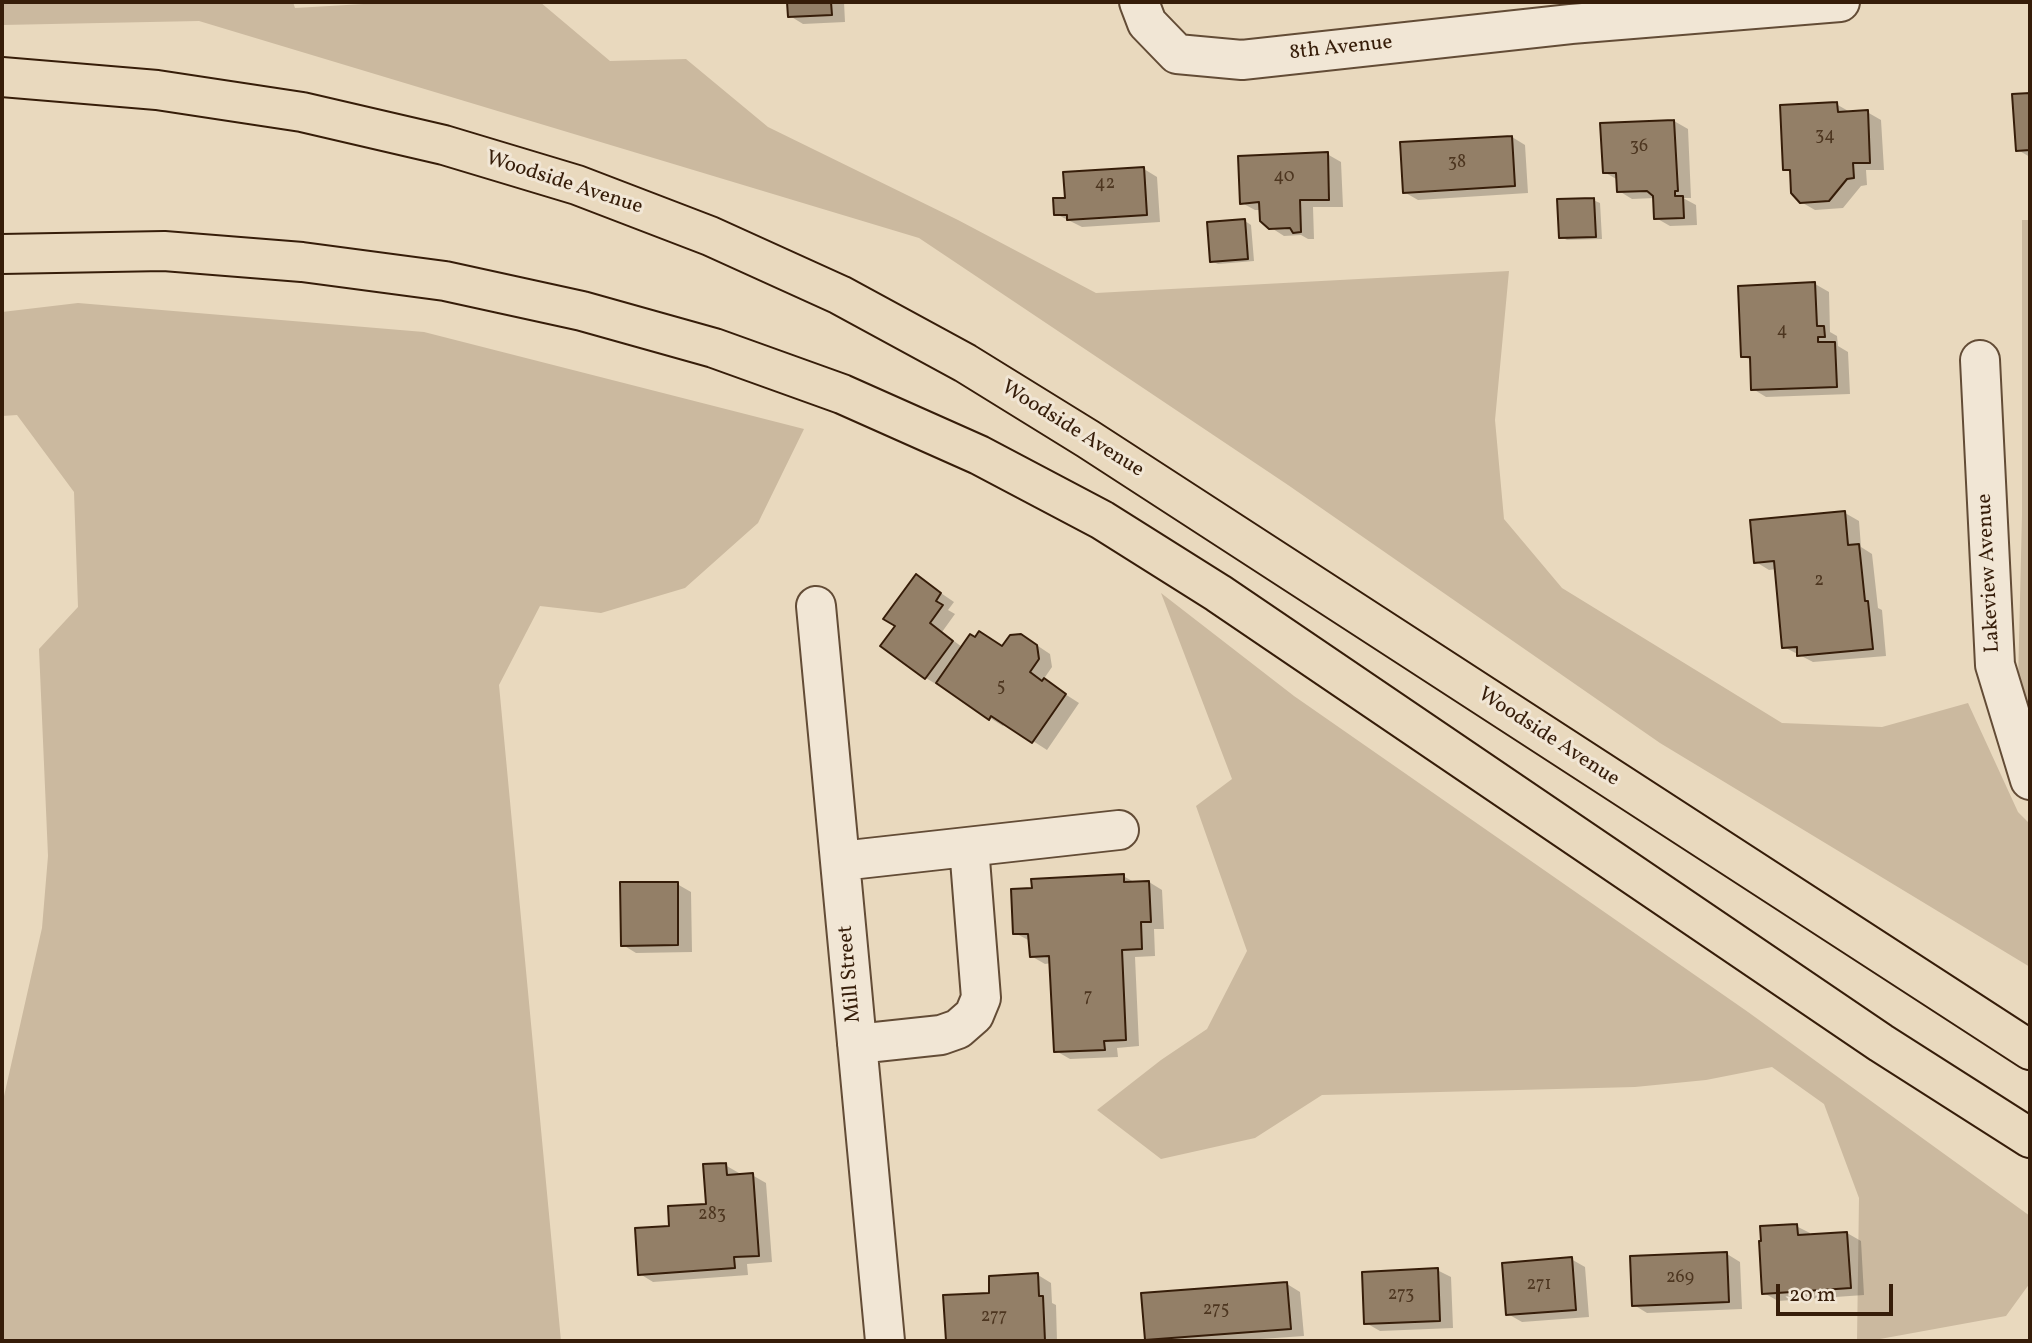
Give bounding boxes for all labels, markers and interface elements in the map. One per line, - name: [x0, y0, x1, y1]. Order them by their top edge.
- street label: 8th Avenue: [1288, 31, 1394, 67]
- house number: 34: [1815, 126, 1835, 148]
- house number: 36: [1630, 137, 1648, 159]
- street label: Woodside Avenue: [482, 147, 646, 221]
- house number: 38: [1448, 153, 1466, 175]
- house number: 40: [1273, 167, 1295, 189]
- house number: 42: [1095, 174, 1115, 196]
- house number: 4: [1777, 321, 1787, 343]
- street label: Woodside Avenue: [996, 376, 1148, 484]
- street label: Lakeview Avenue: [1973, 493, 2007, 653]
- house number: 2: [1814, 571, 1824, 593]
- house number: 5: [997, 677, 1005, 699]
- street label: Woodside Avenue: [1473, 683, 1623, 793]
- street label: Mill Street: [834, 924, 868, 1024]
- house number: 7: [1084, 987, 1092, 1009]
- house number: 283: [698, 1205, 726, 1227]
- house number: 269: [1666, 1268, 1694, 1290]
- scale bar: [1780, 1270, 1897, 1314]
- house number: 271: [1527, 1275, 1551, 1297]
- text: 20 m: [1789, 1281, 1835, 1310]
- house number: 273: [1388, 1285, 1414, 1307]
- house number: 275: [1203, 1300, 1229, 1322]
- house number: 277: [981, 1307, 1007, 1329]

